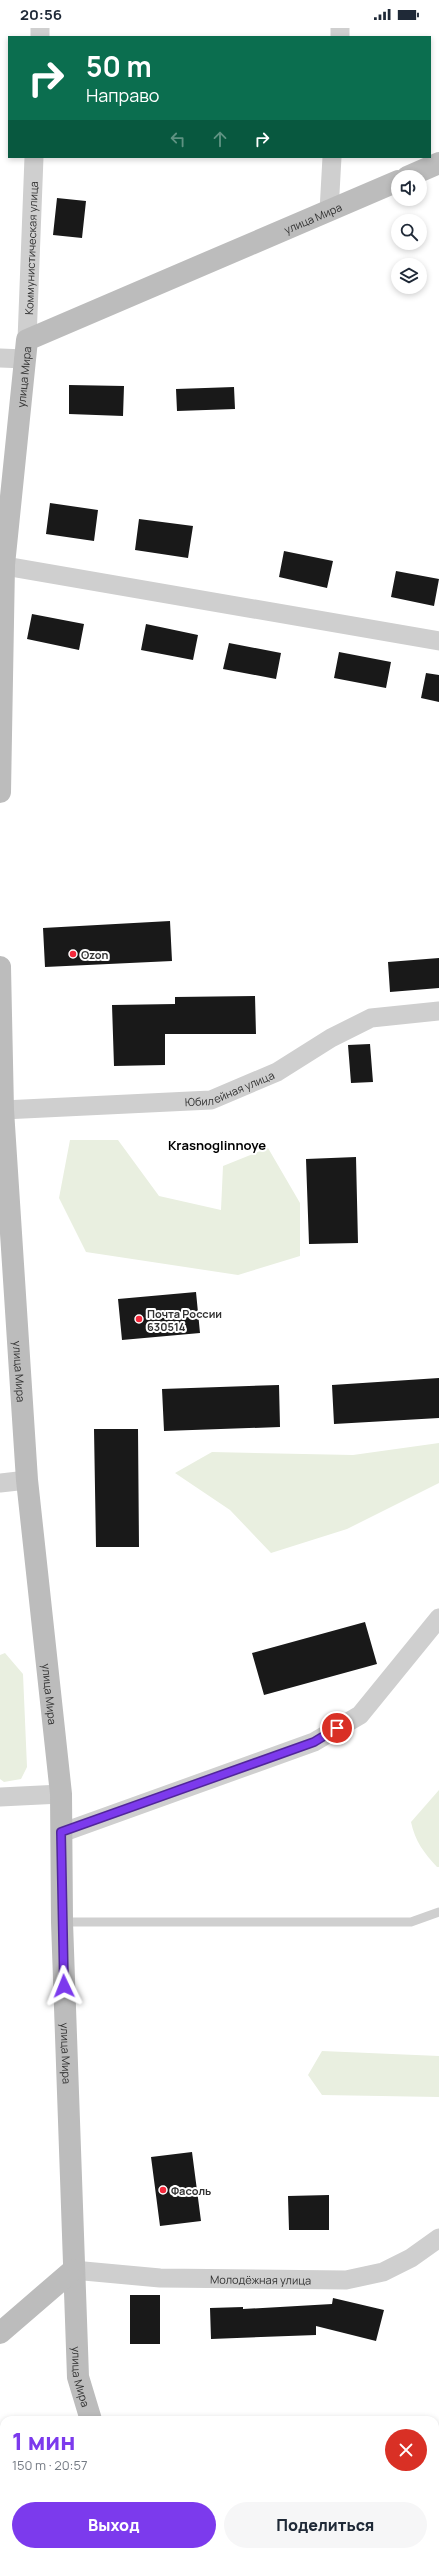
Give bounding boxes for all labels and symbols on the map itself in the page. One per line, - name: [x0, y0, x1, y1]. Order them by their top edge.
- street label: Коммунистическая улица: [20, 181, 41, 315]
- street label: улица Мира: [281, 199, 344, 237]
- street label: улица Мира: [13, 346, 34, 408]
- place label: Ozon: [81, 947, 108, 962]
- marker: Ozon: [68, 949, 78, 959]
- street label: Юбилейная улица: [184, 1067, 276, 1109]
- district label: Krasnoglinnoye: [168, 1136, 266, 1154]
- place label: Почта России 630514: [147, 1306, 222, 1334]
- marker: Почта России 630514: [134, 1314, 144, 1324]
- street label: улица Мира: [10, 1340, 29, 1403]
- street label: улица Мира: [39, 1663, 61, 1725]
- pin: [320, 1711, 354, 1745]
- position arrow: [43, 1965, 85, 2007]
- street label: улица Мира: [58, 2022, 75, 2084]
- place label: Фасоль: [171, 2183, 211, 2198]
- marker: Фасоль: [158, 2185, 168, 2195]
- street label: Молодёжная улица: [210, 2271, 311, 2287]
- street label: улица Мира: [69, 2346, 94, 2409]

